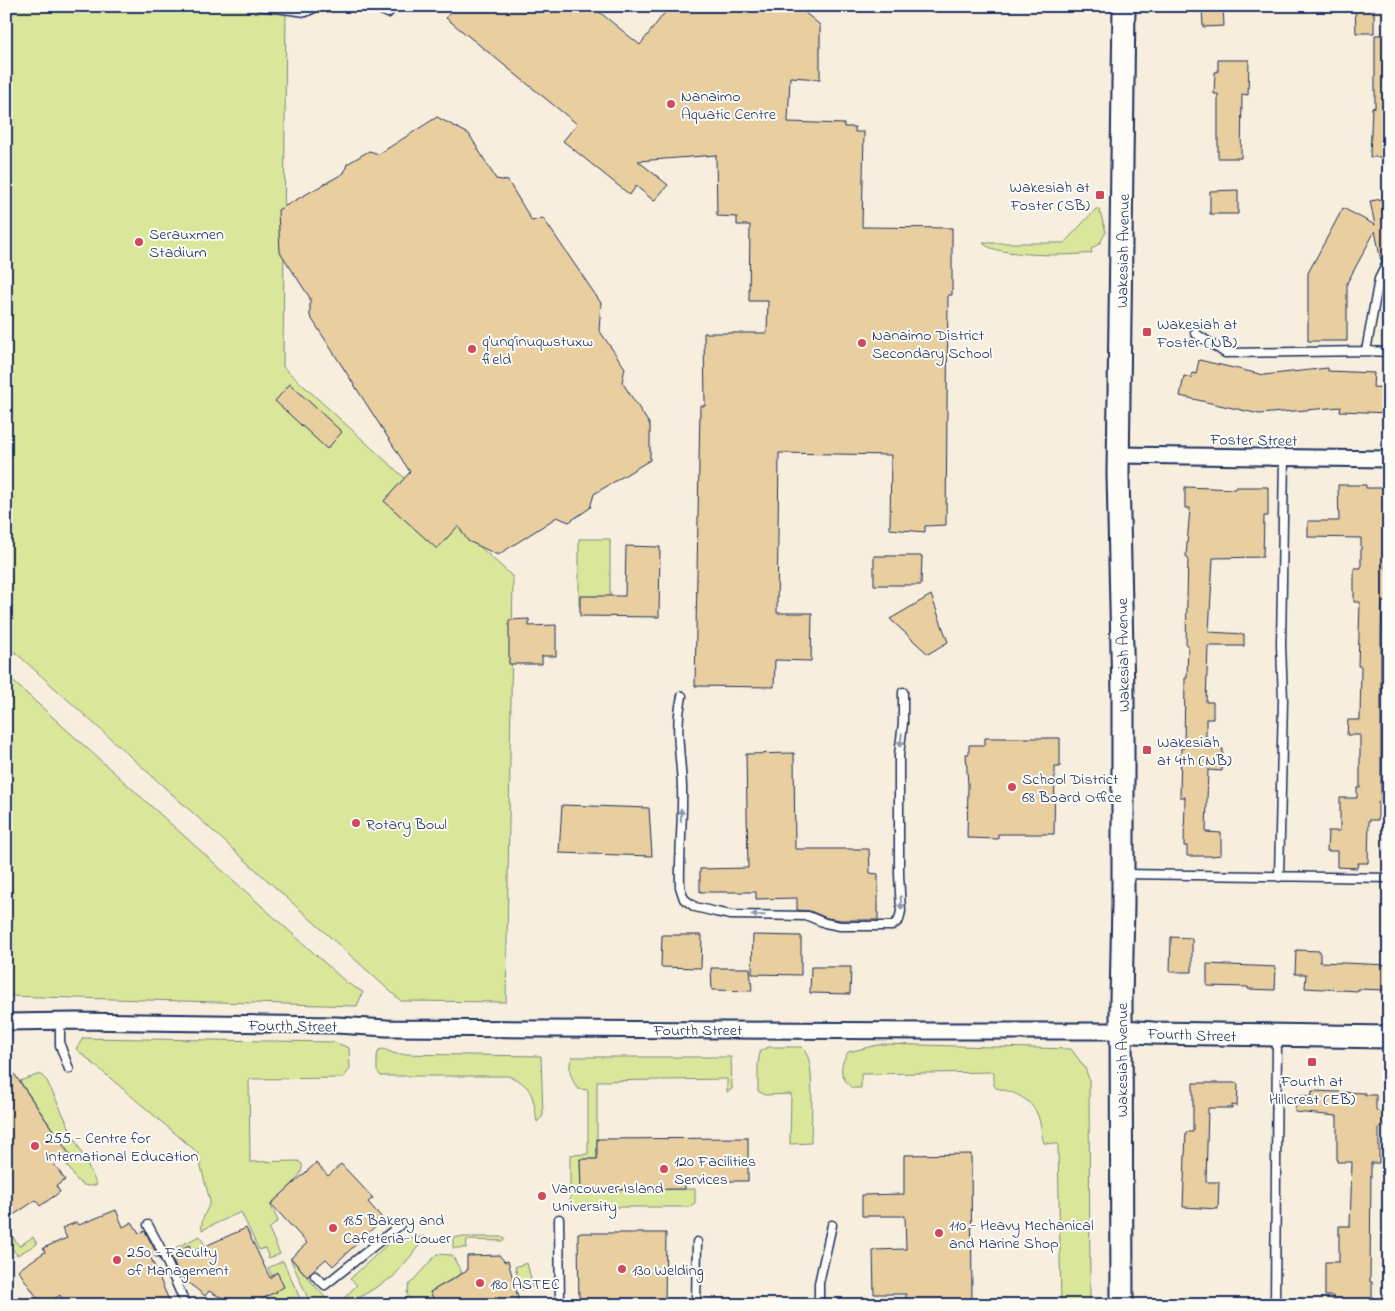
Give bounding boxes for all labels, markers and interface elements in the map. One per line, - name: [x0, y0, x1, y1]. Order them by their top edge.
- place label: Nanaimo Aquatic Centre: [681, 85, 777, 127]
- marker: Nanaimo Aquatic Centre: [665, 98, 677, 110]
- place label: Wakesiah at Foster (SB): [1010, 176, 1091, 218]
- marker: Wakesiah at Foster (SB): [1094, 189, 1106, 201]
- street label: Wakesiah Avenue: [1111, 193, 1137, 308]
- place label: Serauxmen Stadium: [149, 223, 224, 265]
- marker: Serauxmen Stadium: [133, 236, 145, 248]
- place label: Wakesiah at Foster (NB): [1156, 313, 1238, 355]
- place label: Nanaimo District Secondary School: [872, 324, 992, 366]
- marker: Wakesiah at Foster (NB): [1141, 326, 1153, 338]
- place label: q’unq’inuqwstuxw field: [482, 330, 593, 372]
- marker: Nanaimo District Secondary School: [856, 337, 868, 349]
- marker: q’unq’inuqwstuxw field: [466, 343, 478, 355]
- street label: Foster Street: [1209, 428, 1298, 454]
- street label: Wakesiah Avenue: [1111, 597, 1137, 712]
- place label: Wakesiah at 4th (NB): [1157, 731, 1232, 773]
- one-way arrow: [897, 733, 905, 749]
- marker: Wakesiah at 4th (NB): [1141, 744, 1153, 756]
- place label: School District 68 Board Office: [1022, 768, 1123, 810]
- marker: School District 68 Board Office: [1006, 781, 1018, 793]
- one-way arrow: [677, 807, 685, 823]
- place label: Rotary Bowl: [366, 813, 447, 837]
- marker: Rotary Bowl: [350, 817, 362, 829]
- one-way arrow: [897, 895, 905, 911]
- one-way arrow: [750, 911, 766, 919]
- street label: Wakesiah Avenue: [1111, 1002, 1135, 1117]
- street label: Fourth Street: [247, 1014, 338, 1040]
- street label: Fourth Street: [653, 1019, 743, 1043]
- street label: Fourth Street: [1146, 1022, 1237, 1050]
- marker: Fourth at Hillcrest (EB): [1306, 1056, 1318, 1068]
- place label: Fourth at Hillcrest (EB): [1269, 1070, 1355, 1112]
- place label: 255 - Centre for International Education: [45, 1127, 199, 1169]
- marker: 255 - Centre for International Education: [29, 1140, 41, 1152]
- place label: 120 Facilities Services: [674, 1150, 756, 1192]
- marker: 120 Facilities Services: [658, 1163, 670, 1175]
- place label: Vancouver Island University: [551, 1177, 663, 1219]
- marker: Vancouver Island University: [536, 1190, 548, 1202]
- place label: 185 Bakery and Cafeteria- Lower: [343, 1209, 451, 1251]
- place label: 110 - Heavy Mechanical and Marine Shop: [949, 1214, 1094, 1256]
- marker: 185 Bakery and Cafeteria- Lower: [327, 1222, 339, 1234]
- marker: 110 - Heavy Mechanical and Marine Shop: [933, 1227, 945, 1239]
- place label: 250 - Faculty of Management: [127, 1241, 229, 1283]
- marker: 250 - Faculty of Management: [111, 1254, 123, 1266]
- place label: 130 Welding: [632, 1259, 704, 1283]
- marker: 130 Welding: [616, 1263, 628, 1275]
- place label: 180 ASTEC: [490, 1273, 560, 1297]
- marker: 180 ASTEC: [474, 1277, 486, 1289]

